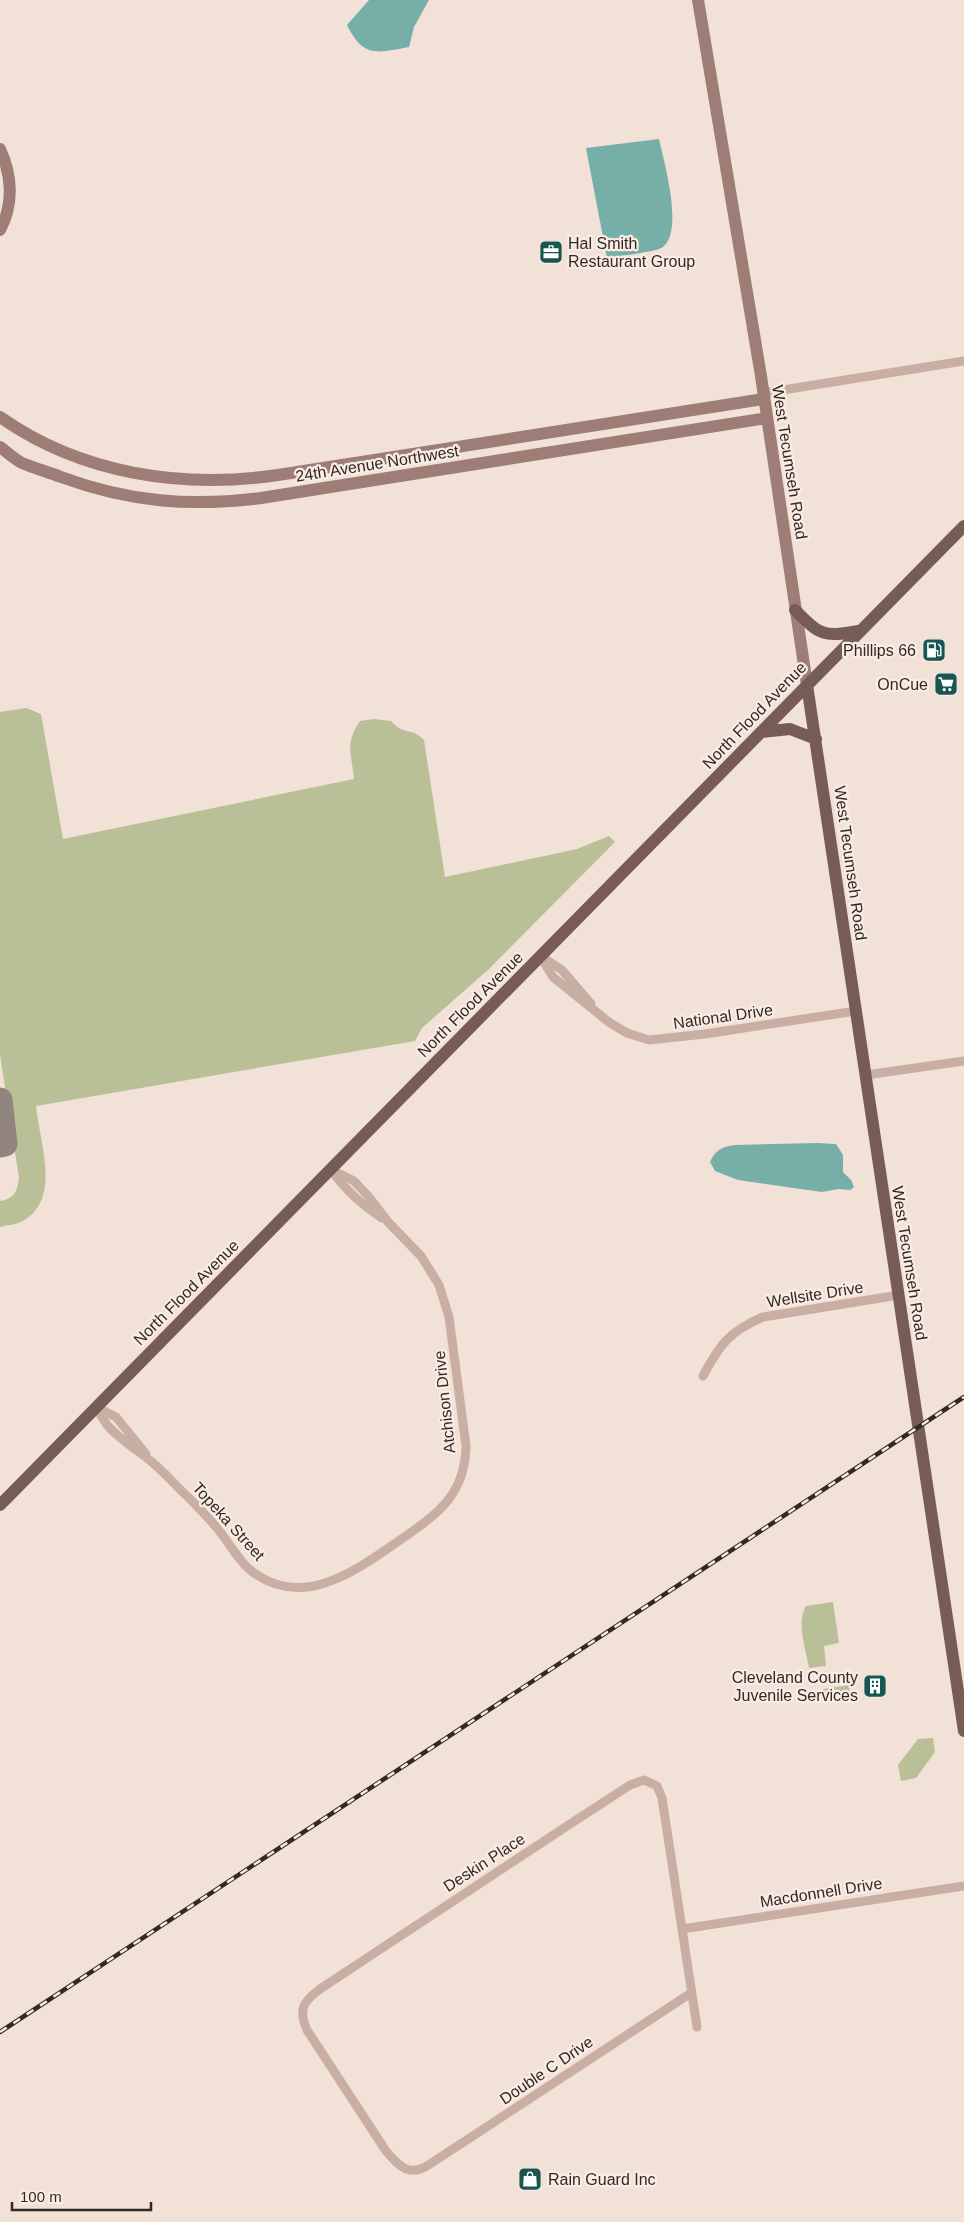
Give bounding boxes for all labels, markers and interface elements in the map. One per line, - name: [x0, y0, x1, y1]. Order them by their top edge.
- place label: Hal Smith Restaurant Group: [568, 235, 695, 270]
- office icon: Hal Smith Restaurant Group: [538, 239, 564, 265]
- street label: West Tecumseh Road: [769, 384, 810, 540]
- street label: 24th Avenue Northwest: [294, 442, 461, 485]
- fuel station icon: Phillips 66: [921, 637, 947, 663]
- place label: Phillips 66: [843, 642, 916, 659]
- street label: North Flood Avenue: [699, 659, 810, 772]
- supermarket icon: OnCue: [933, 671, 959, 697]
- place label: OnCue: [877, 676, 928, 693]
- street label: West Tecumseh Road: [831, 785, 870, 941]
- street label: North Flood Avenue: [414, 948, 526, 1060]
- street label: National Drive: [672, 1001, 774, 1032]
- street label: West Tecumseh Road: [889, 1185, 930, 1341]
- street label: North Flood Avenue: [130, 1236, 242, 1348]
- street label: Wellsite Drive: [766, 1278, 865, 1311]
- street label: Atchison Drive: [431, 1350, 458, 1454]
- street label: Topeka Street: [189, 1479, 268, 1564]
- place label: Cleveland County Juvenile Services: [732, 1669, 858, 1704]
- building icon: Cleveland County Juvenile Services: [862, 1673, 888, 1699]
- street label: Deskin Place: [440, 1830, 528, 1895]
- street label: Macdonnell Drive: [759, 1874, 884, 1911]
- street label: Double C Drive: [497, 2033, 596, 2108]
- shop icon: Rain Guard Inc: [517, 2166, 543, 2192]
- place label: Rain Guard Inc: [548, 2171, 656, 2188]
- scale bar: [12, 2180, 151, 2212]
- text: 100 m: [20, 2188, 62, 2205]

